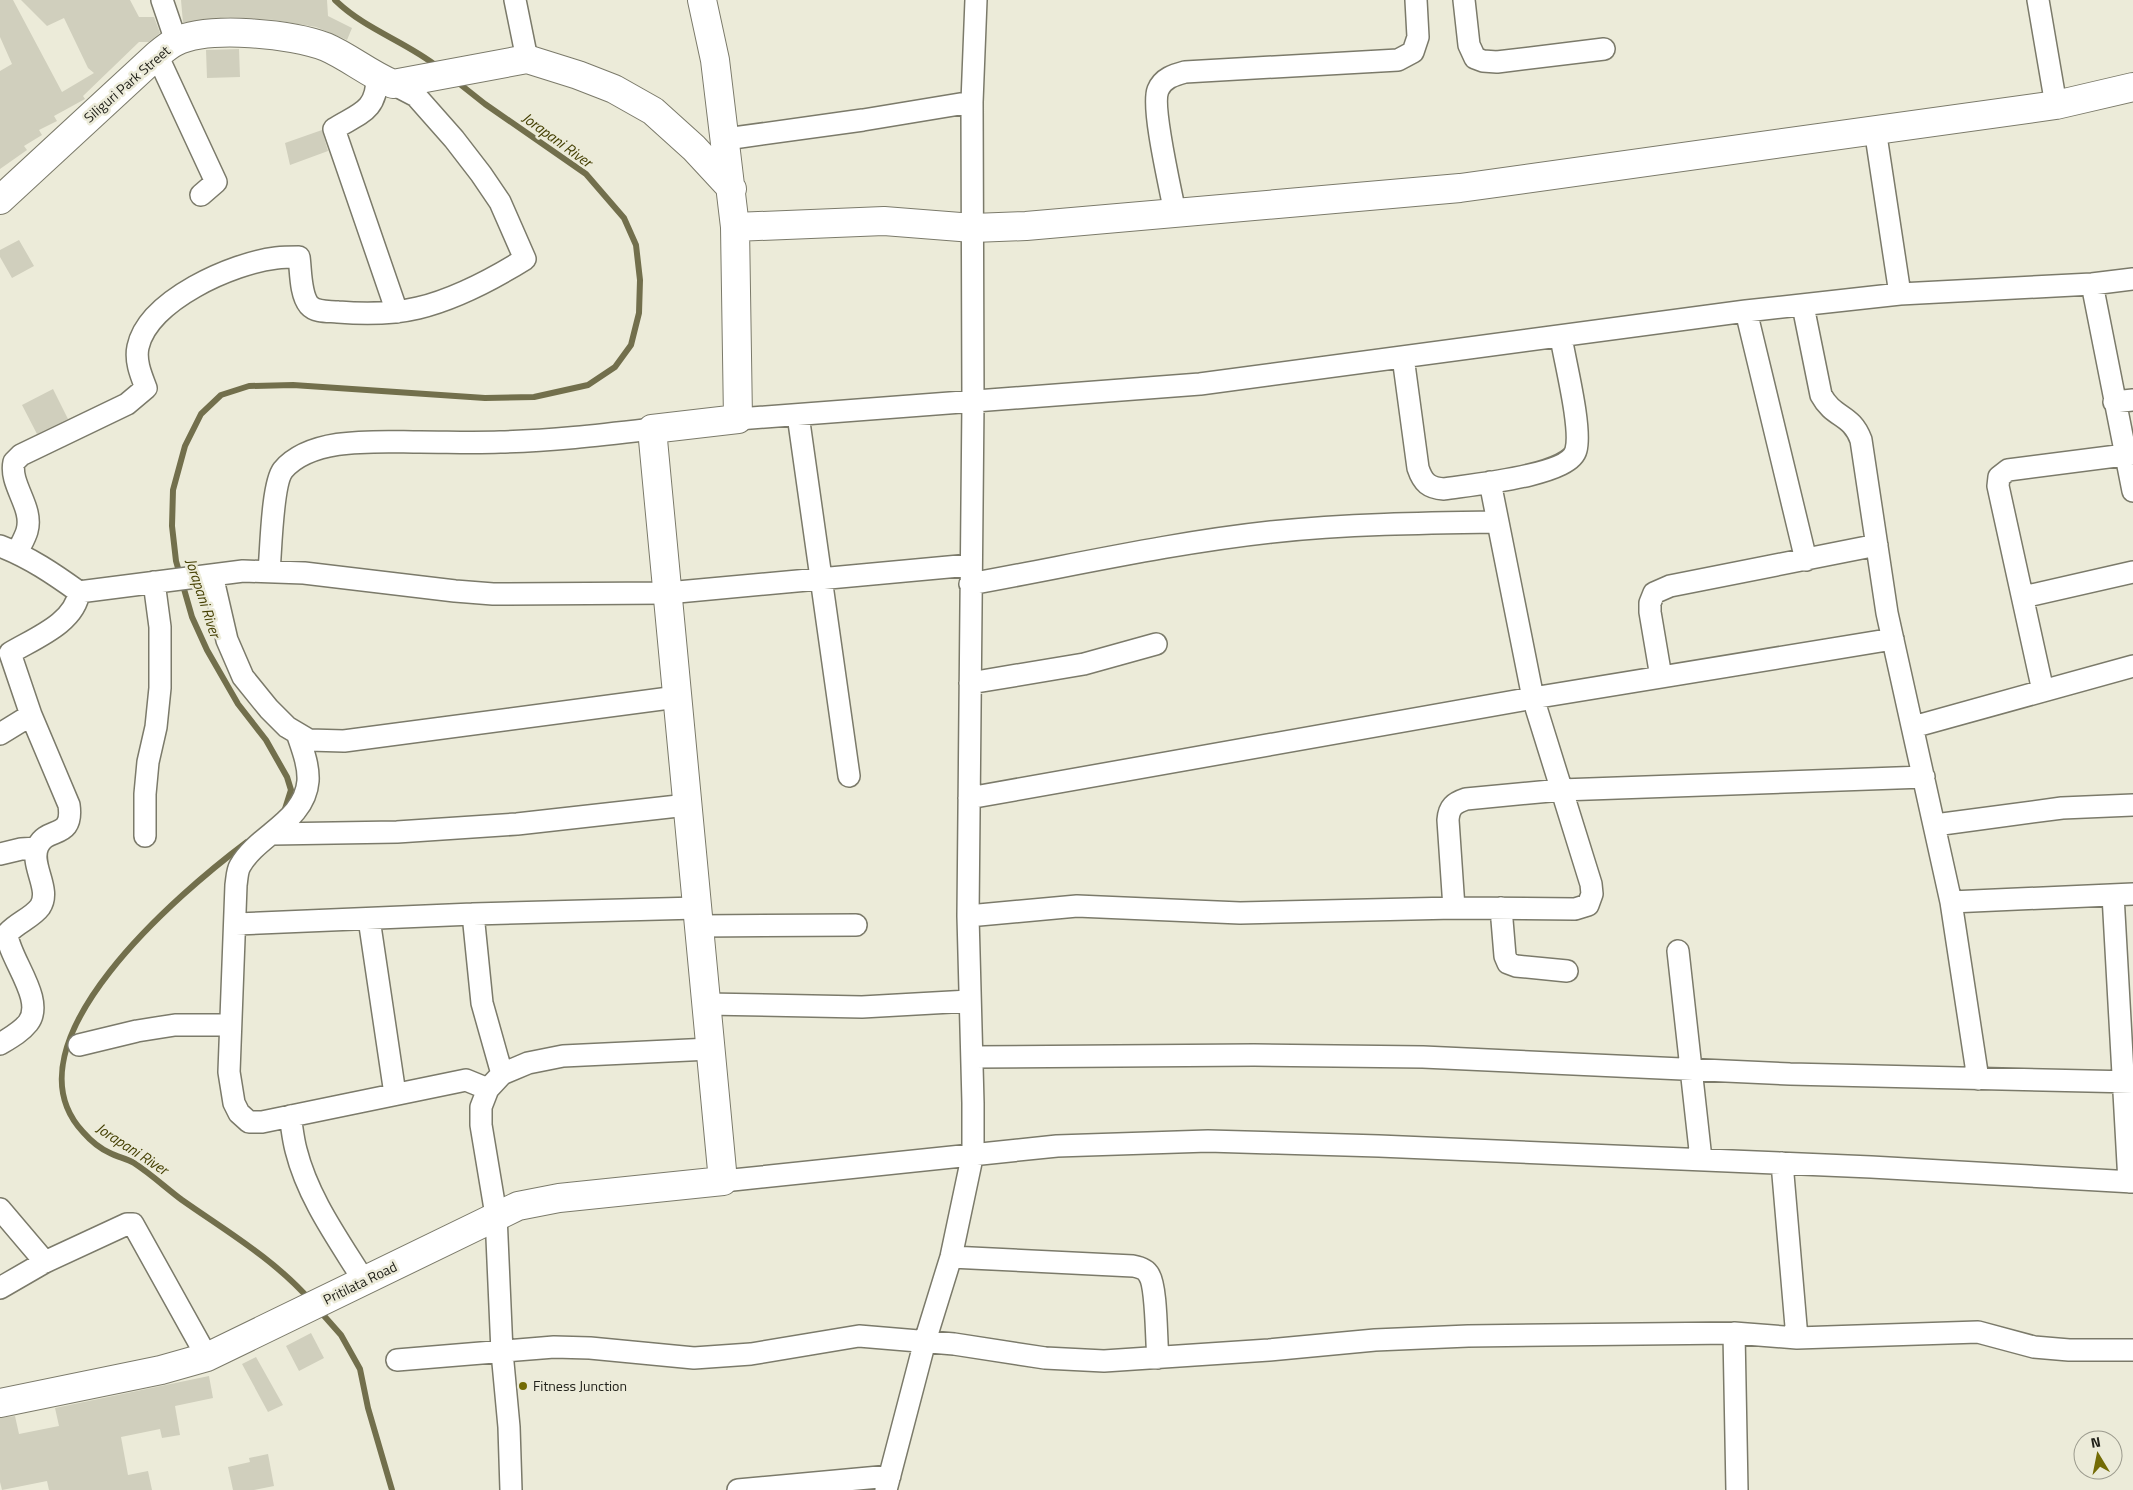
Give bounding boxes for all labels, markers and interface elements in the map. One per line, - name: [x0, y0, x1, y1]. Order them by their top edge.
- street label: Siliguri Park Street: [79, 40, 175, 127]
- water label: Jorapani River: [517, 106, 599, 174]
- water label: Jorapani River: [180, 555, 228, 643]
- water label: Jorapani River: [92, 1117, 175, 1182]
- street label: Pritilata Road: [319, 1256, 400, 1309]
- place label: Fitness Junction: [533, 1375, 627, 1396]
- marker: Fitness Junction: [517, 1380, 529, 1392]
- north arrow: [2073, 1430, 2123, 1480]
- text: N: [2089, 1431, 2102, 1453]

